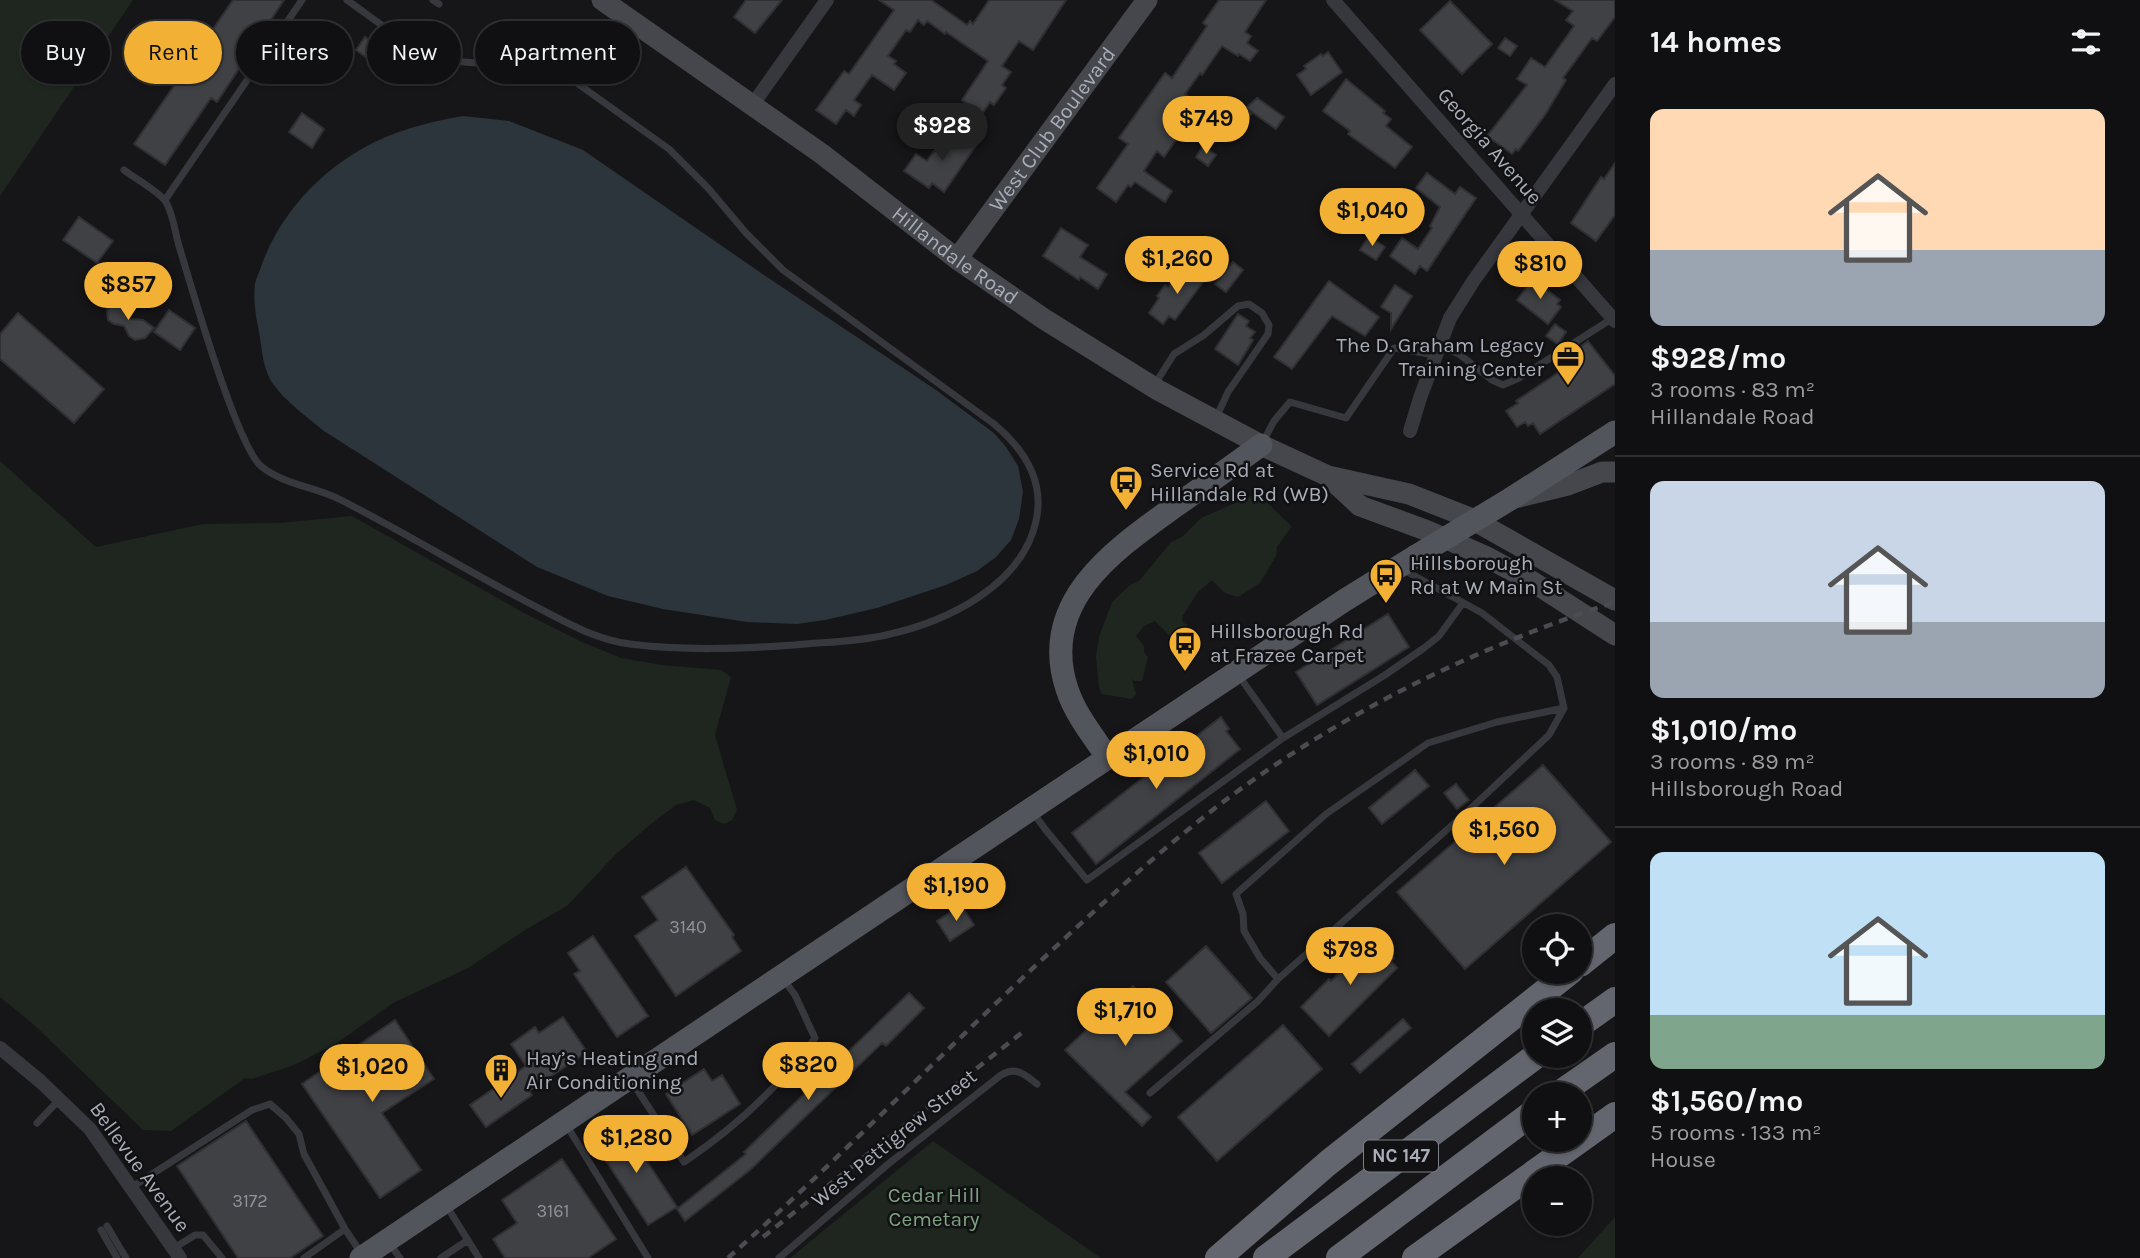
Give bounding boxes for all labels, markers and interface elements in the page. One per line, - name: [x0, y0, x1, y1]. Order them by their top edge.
- chip: Buy: [21, 21, 110, 84]
- chip: Rent: [124, 21, 222, 84]
- chip: Filters: [236, 21, 353, 84]
- chip: New: [367, 21, 461, 84]
- chip: Apartment: [475, 21, 640, 84]
- icon: filters: [2067, 23, 2105, 61]
- text: 14 homes: [1650, 24, 1782, 60]
- street label: West Club Boulevard: [984, 42, 1120, 216]
- street label: Georgia Avenue: [1433, 83, 1547, 209]
- pin: $749: [1165, 96, 1247, 156]
- pin: $928: [901, 104, 983, 163]
- text: $749: [1178, 105, 1234, 132]
- text: $928: [913, 112, 971, 139]
- icon: home: [1815, 155, 1941, 281]
- pin: $1,040: [1315, 188, 1429, 248]
- text: $1,040: [1336, 197, 1408, 224]
- street label: Hillandale Road: [887, 201, 1023, 310]
- pin: $1,260: [1120, 236, 1234, 296]
- pin: $810: [1499, 242, 1581, 301]
- text: $1,260: [1141, 245, 1213, 272]
- text: $810: [1513, 250, 1567, 277]
- pin: $857: [87, 262, 169, 322]
- text: $857: [100, 271, 156, 298]
- place label: The D. Graham Legacy Training Center: [1336, 333, 1544, 381]
- office icon: The D. Graham Legacy Training Center: [1549, 338, 1587, 387]
- text: $928/mo: [1650, 340, 1786, 376]
- text: 3 rooms · 83 m²: [1650, 376, 1815, 403]
- text: Hillandale Road: [1650, 403, 1815, 430]
- place label: Service Rd at Hillandale Rd (WB): [1150, 458, 1329, 506]
- bus stop icon: Service Rd at Hillandale Rd (WB): [1107, 463, 1145, 512]
- icon: home: [1815, 527, 1941, 653]
- place label: Hillsborough Rd at W Main St: [1410, 551, 1562, 599]
- bus stop icon: Hillsborough Rd at W Main St: [1367, 556, 1405, 605]
- place label: Hillsborough Rd at Frazee Carpet: [1210, 619, 1364, 667]
- bus stop icon: Hillsborough Rd at Frazee Carpet: [1166, 624, 1204, 673]
- text: $1,010/mo: [1650, 712, 1797, 748]
- pin: $1,010: [1099, 732, 1213, 791]
- text: $1,010: [1122, 740, 1190, 767]
- text: 3 rooms · 89 m²: [1650, 748, 1815, 775]
- text: Hillsborough Road: [1650, 775, 1843, 802]
- pin: $1,560: [1447, 808, 1561, 867]
- text: $1,560: [1468, 816, 1540, 843]
- pin: $1,190: [899, 864, 1013, 923]
- text: $1,190: [923, 872, 989, 899]
- icon: home: [1815, 898, 1941, 1024]
- map controls: [1522, 914, 1592, 1236]
- button: locate: [1522, 914, 1592, 984]
- house number: 3140: [669, 916, 707, 938]
- pin: $798: [1309, 928, 1391, 987]
- text: $798: [1322, 936, 1378, 963]
- pin: $1,710: [1068, 988, 1182, 1048]
- text: $1,710: [1093, 997, 1157, 1024]
- button: layers: [1522, 998, 1592, 1068]
- pin: $820: [767, 1042, 849, 1102]
- pin: $1,020: [315, 1044, 429, 1104]
- place label: Hay’s Heating and Air Conditioning: [526, 1046, 699, 1094]
- building icon: Hay’s Heating and Air Conditioning: [482, 1051, 520, 1100]
- text: $820: [778, 1051, 838, 1078]
- text: $1,020: [336, 1053, 408, 1080]
- street label: West Pettigrew Street: [807, 1064, 981, 1212]
- button: +: [1522, 1082, 1592, 1152]
- text: $1,560/mo: [1650, 1083, 1803, 1119]
- street label: Bellevue Avenue: [85, 1097, 195, 1237]
- pin: $1,280: [579, 1116, 693, 1175]
- text: 5 rooms · 133 m²: [1650, 1119, 1822, 1146]
- text: $1,280: [599, 1124, 673, 1151]
- road number: NC 147: [1364, 1140, 1438, 1172]
- text: House: [1650, 1146, 1716, 1173]
- button: −: [1522, 1166, 1592, 1236]
- park label: Cedar Hill Cemetary: [888, 1183, 980, 1231]
- house number: 3172: [232, 1190, 268, 1212]
- house number: 3161: [537, 1200, 569, 1222]

